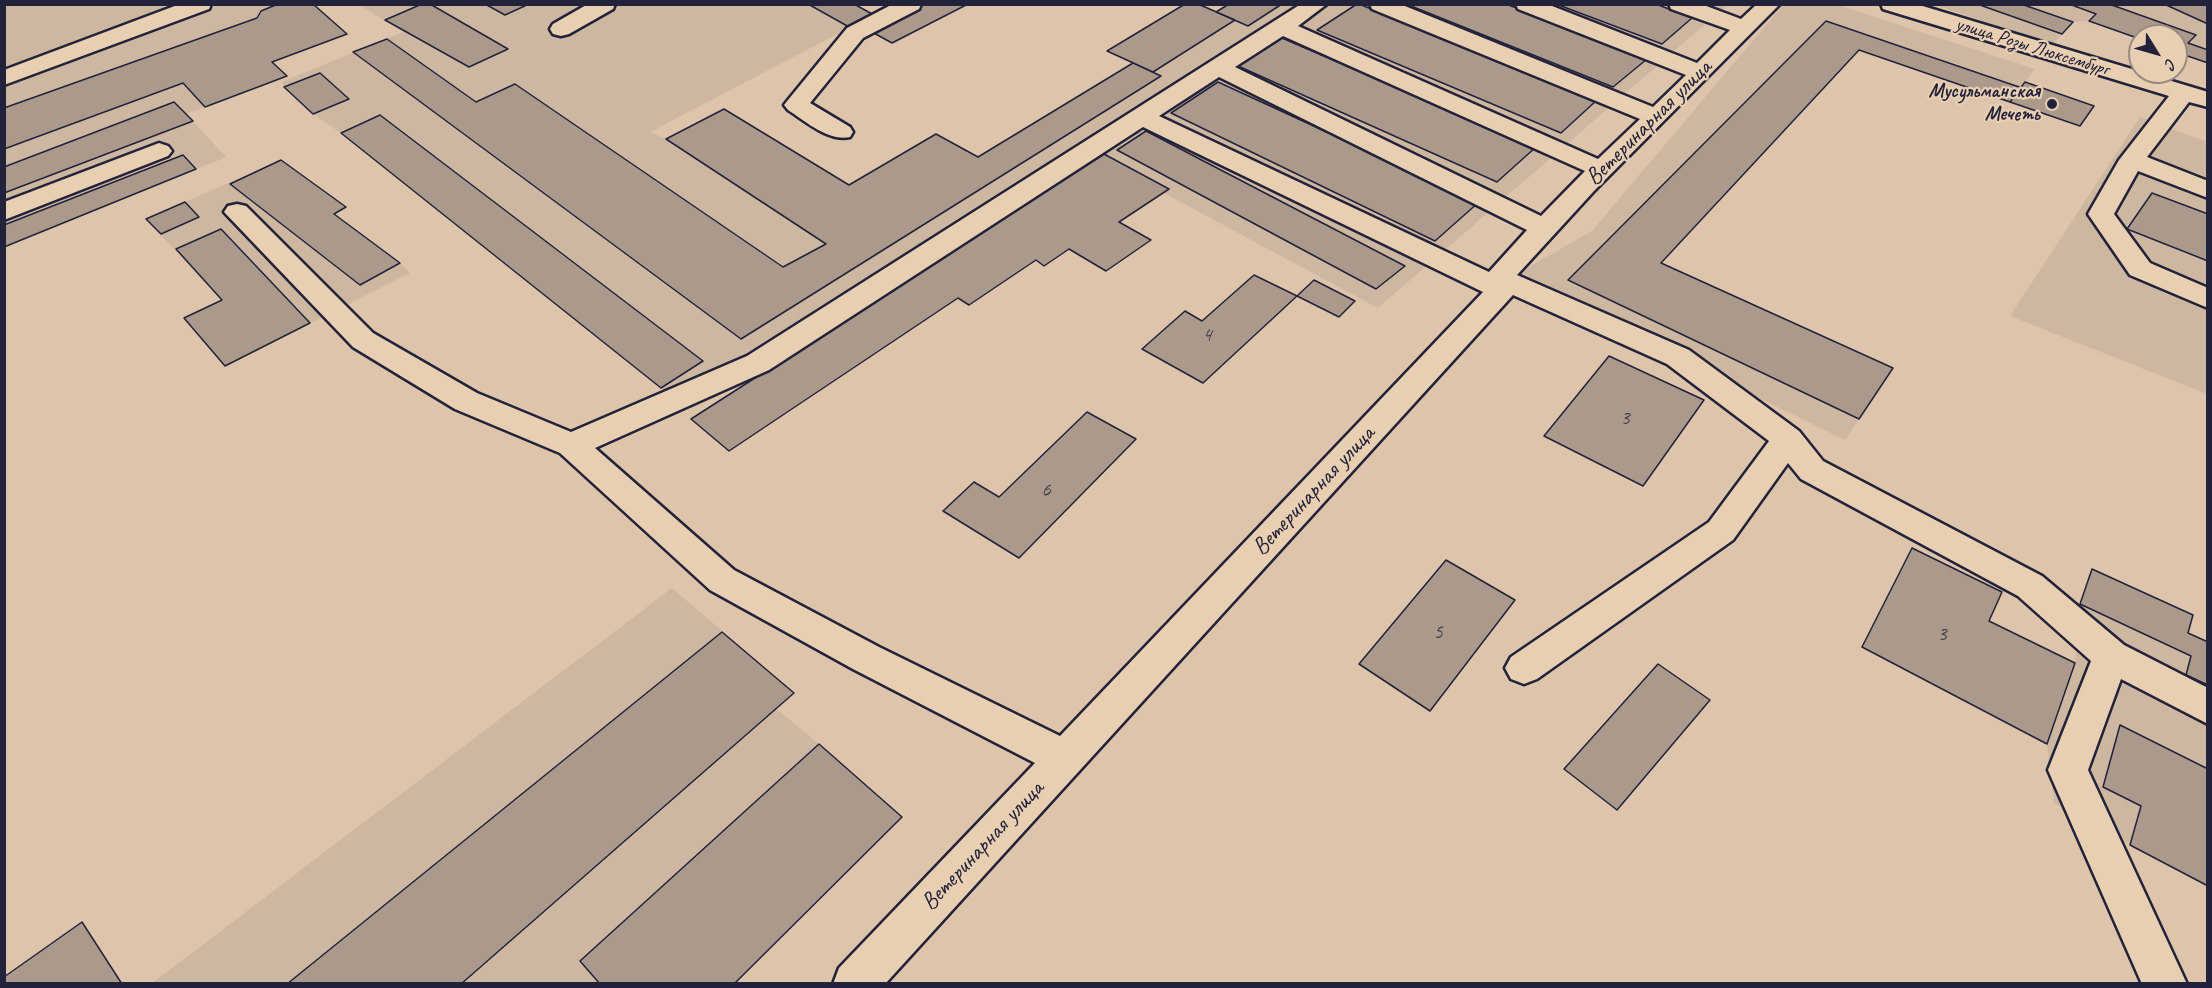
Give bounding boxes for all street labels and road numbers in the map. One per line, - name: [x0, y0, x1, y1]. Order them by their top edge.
- street label: улица Розы Люксембург: [1952, 12, 2112, 82]
- street label: Ветеринарная улица: [1580, 54, 1718, 192]
- street label: Ветеринарная улица: [1247, 420, 1381, 562]
- street label: Ветеринарная улица: [916, 775, 1050, 917]

